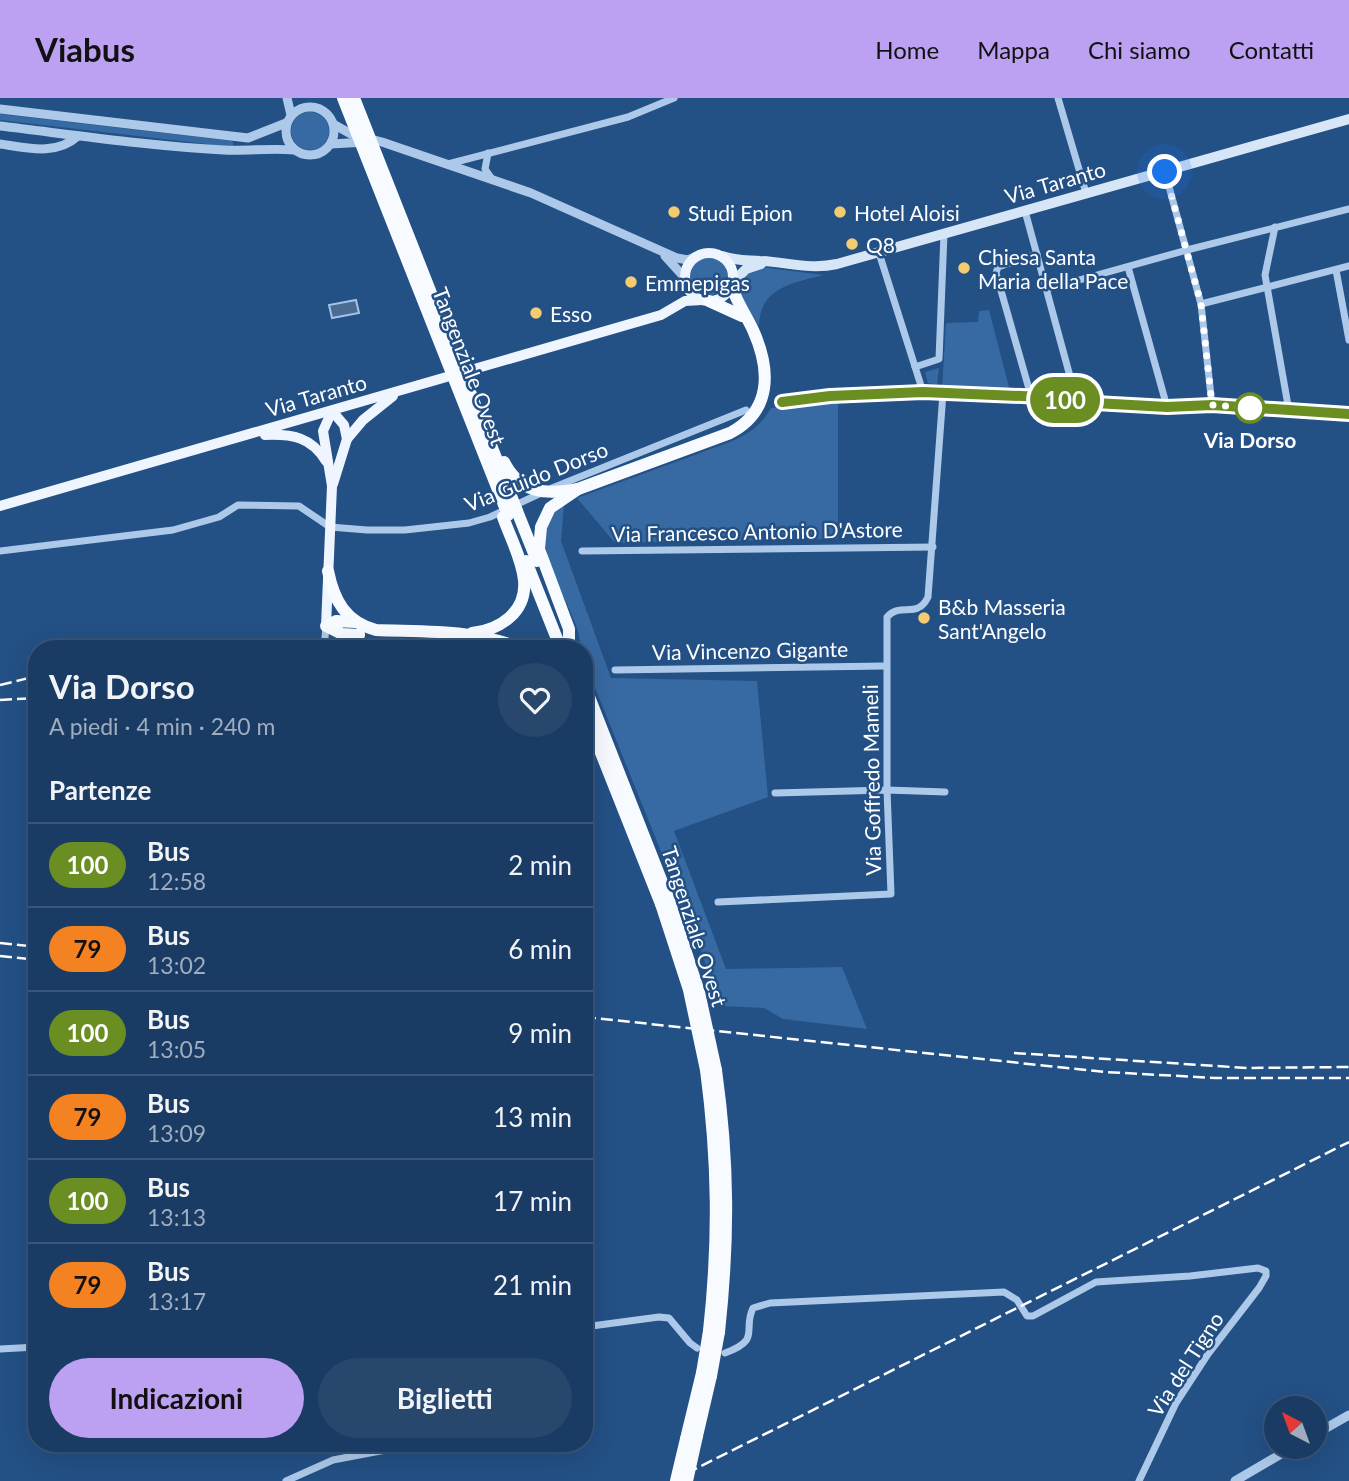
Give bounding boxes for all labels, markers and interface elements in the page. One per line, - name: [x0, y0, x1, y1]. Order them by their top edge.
- text: Viabus: [35, 29, 135, 69]
- text: Home: [875, 35, 939, 64]
- text: Mappa: [977, 35, 1050, 64]
- text: Chi siamo: [1088, 35, 1191, 64]
- text: Contatti: [1229, 35, 1314, 64]
- your location: [1147, 154, 1182, 189]
- street label: Via Taranto: [1002, 156, 1108, 208]
- place label: Studi Epion: [688, 200, 793, 225]
- place label: Hotel Aloisi: [854, 200, 960, 225]
- marker: Studi Epion: [666, 204, 682, 220]
- marker: Hotel Aloisi: [832, 204, 848, 220]
- place label: Q8: [866, 232, 895, 257]
- marker: Q8: [844, 236, 860, 252]
- place label: Chiesa Santa Maria della Pace: [978, 244, 1128, 293]
- marker: Chiesa Santa Maria della Pace: [956, 260, 972, 276]
- place label: Emmepigas: [645, 270, 750, 295]
- marker: Emmepigas: [623, 274, 639, 290]
- street label: Tangenziale Ovest: [428, 284, 512, 449]
- place label: Esso: [550, 301, 592, 326]
- marker: Esso: [528, 305, 544, 321]
- street label: Via Taranto: [263, 369, 369, 421]
- line badge: 100: [1025, 377, 1105, 423]
- text: 100: [1044, 385, 1086, 414]
- marker: Via Dorso: [1235, 393, 1265, 423]
- place label: Via Dorso: [1203, 427, 1296, 452]
- street label: Via Guido Dorso: [461, 436, 611, 516]
- street label: Via Francesco Antonio D'Astore: [611, 516, 903, 546]
- place label: B&b Masseria Sant'Angelo: [938, 594, 1066, 643]
- marker: B&b Masseria Sant'Angelo: [916, 610, 932, 626]
- street label: Via Vincenzo Gigante: [652, 636, 848, 664]
- button: heart: [498, 663, 572, 737]
- text: Via Dorso: [49, 666, 195, 706]
- street label: Via Goffredo Mameli: [857, 684, 885, 876]
- text: A piedi · 4 min · 240 m: [49, 712, 275, 740]
- text: Partenze: [49, 774, 151, 806]
- text: Bus: [147, 835, 190, 867]
- street label: Tangenziale Ovest: [657, 843, 733, 1010]
- text: 2 min: [508, 849, 572, 881]
- text: 100: [67, 850, 108, 879]
- text: 12:58: [147, 867, 206, 895]
- text: Bus: [147, 919, 190, 951]
- text: 6 min: [508, 933, 572, 965]
- text: 79: [74, 934, 101, 963]
- text: 13:02: [147, 951, 206, 979]
- text: Bus: [147, 1003, 190, 1035]
- text: 9 min: [508, 1017, 572, 1049]
- text: 100: [67, 1018, 108, 1047]
- text: 13:05: [147, 1035, 206, 1063]
- text: Bus: [147, 1087, 190, 1119]
- text: 13 min: [493, 1101, 572, 1133]
- text: 79: [74, 1102, 101, 1131]
- text: 13:09: [147, 1119, 206, 1147]
- text: Bus: [147, 1171, 190, 1203]
- text: 17 min: [493, 1185, 572, 1217]
- text: 100: [67, 1186, 108, 1215]
- text: 13:13: [147, 1203, 206, 1231]
- text: Bus: [147, 1255, 190, 1287]
- text: 21 min: [493, 1269, 572, 1301]
- text: 79: [74, 1270, 101, 1299]
- text: 13:17: [147, 1287, 206, 1315]
- street label: Via del Tigno: [1142, 1307, 1228, 1421]
- button: Indicazioni: [49, 1358, 304, 1438]
- button: Biglietti: [318, 1358, 572, 1438]
- north arrow: [1264, 1396, 1326, 1460]
- map controls: [1264, 1396, 1327, 1459]

